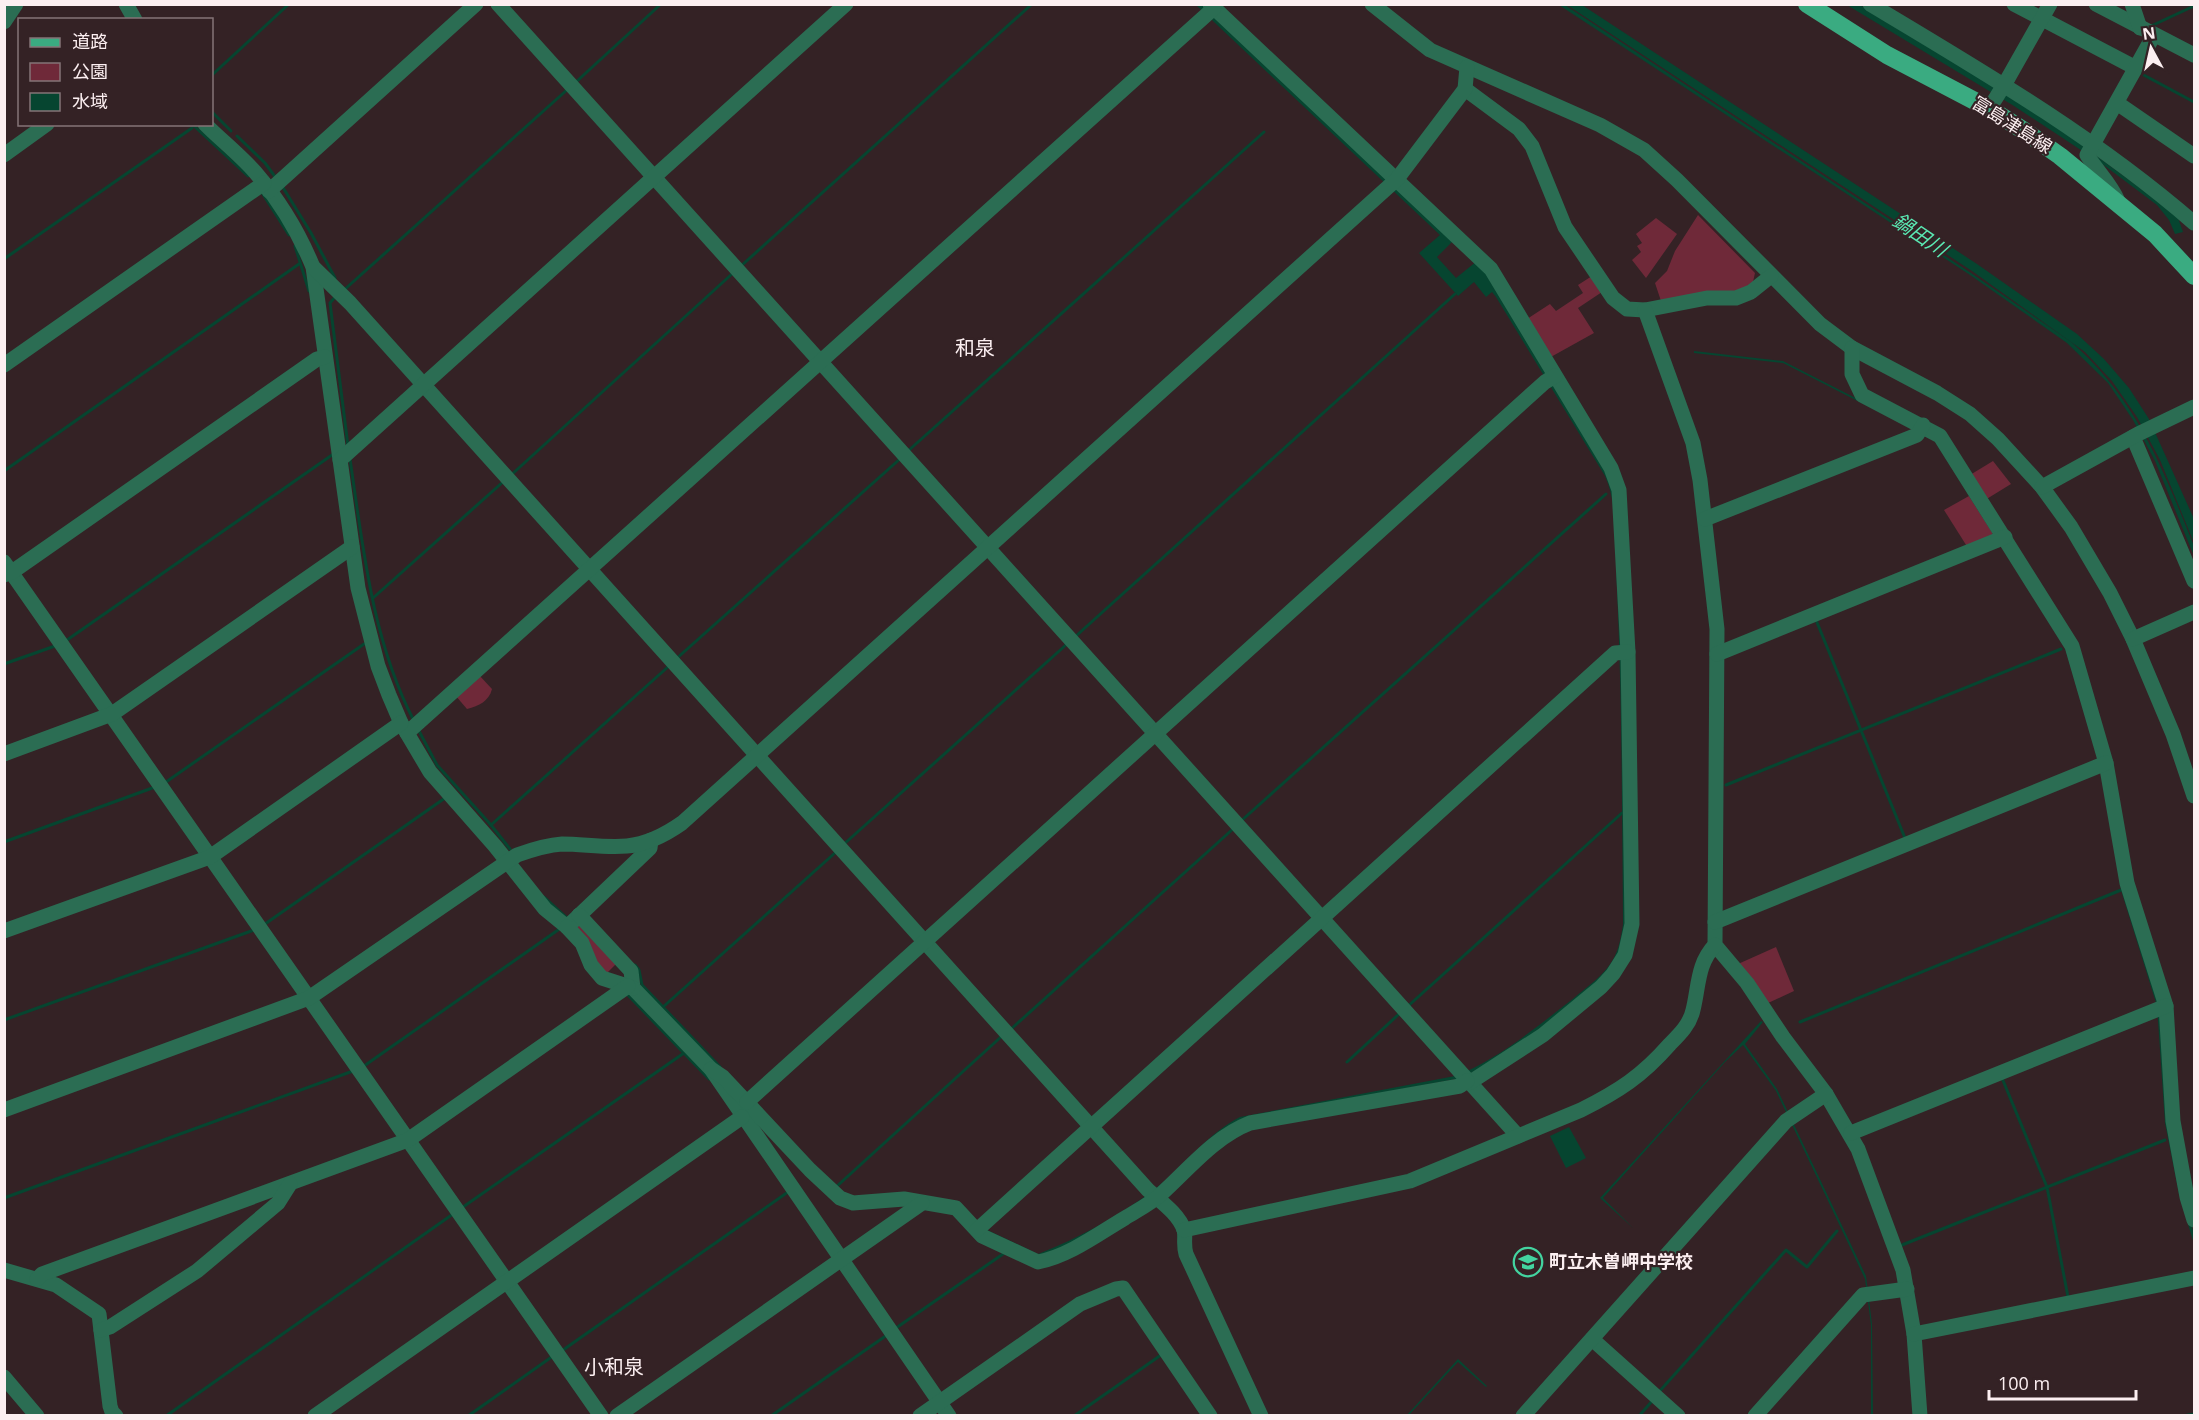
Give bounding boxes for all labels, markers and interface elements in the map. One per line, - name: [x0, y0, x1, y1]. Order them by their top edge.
- legend: [18, 18, 213, 126]
- north arrow: [2121, 18, 2181, 78]
- text: N: [2141, 21, 2157, 45]
- text: 道路: [72, 29, 108, 53]
- text: 公園: [72, 59, 108, 83]
- text: 水域: [72, 89, 108, 113]
- street label: 富島津島線: [1968, 90, 2057, 158]
- water label: 鍋田川: [1888, 207, 1954, 264]
- district label: 和泉: [955, 334, 995, 361]
- school or university icon: 町立木曽岬中学校: [1512, 1246, 1544, 1278]
- place label: 町立木曽岬中学校: [1549, 1249, 1693, 1273]
- district label: 小和泉: [584, 1353, 644, 1380]
- scale bar: [1989, 1363, 2136, 1401]
- text: 100 m: [1998, 1371, 2050, 1395]

